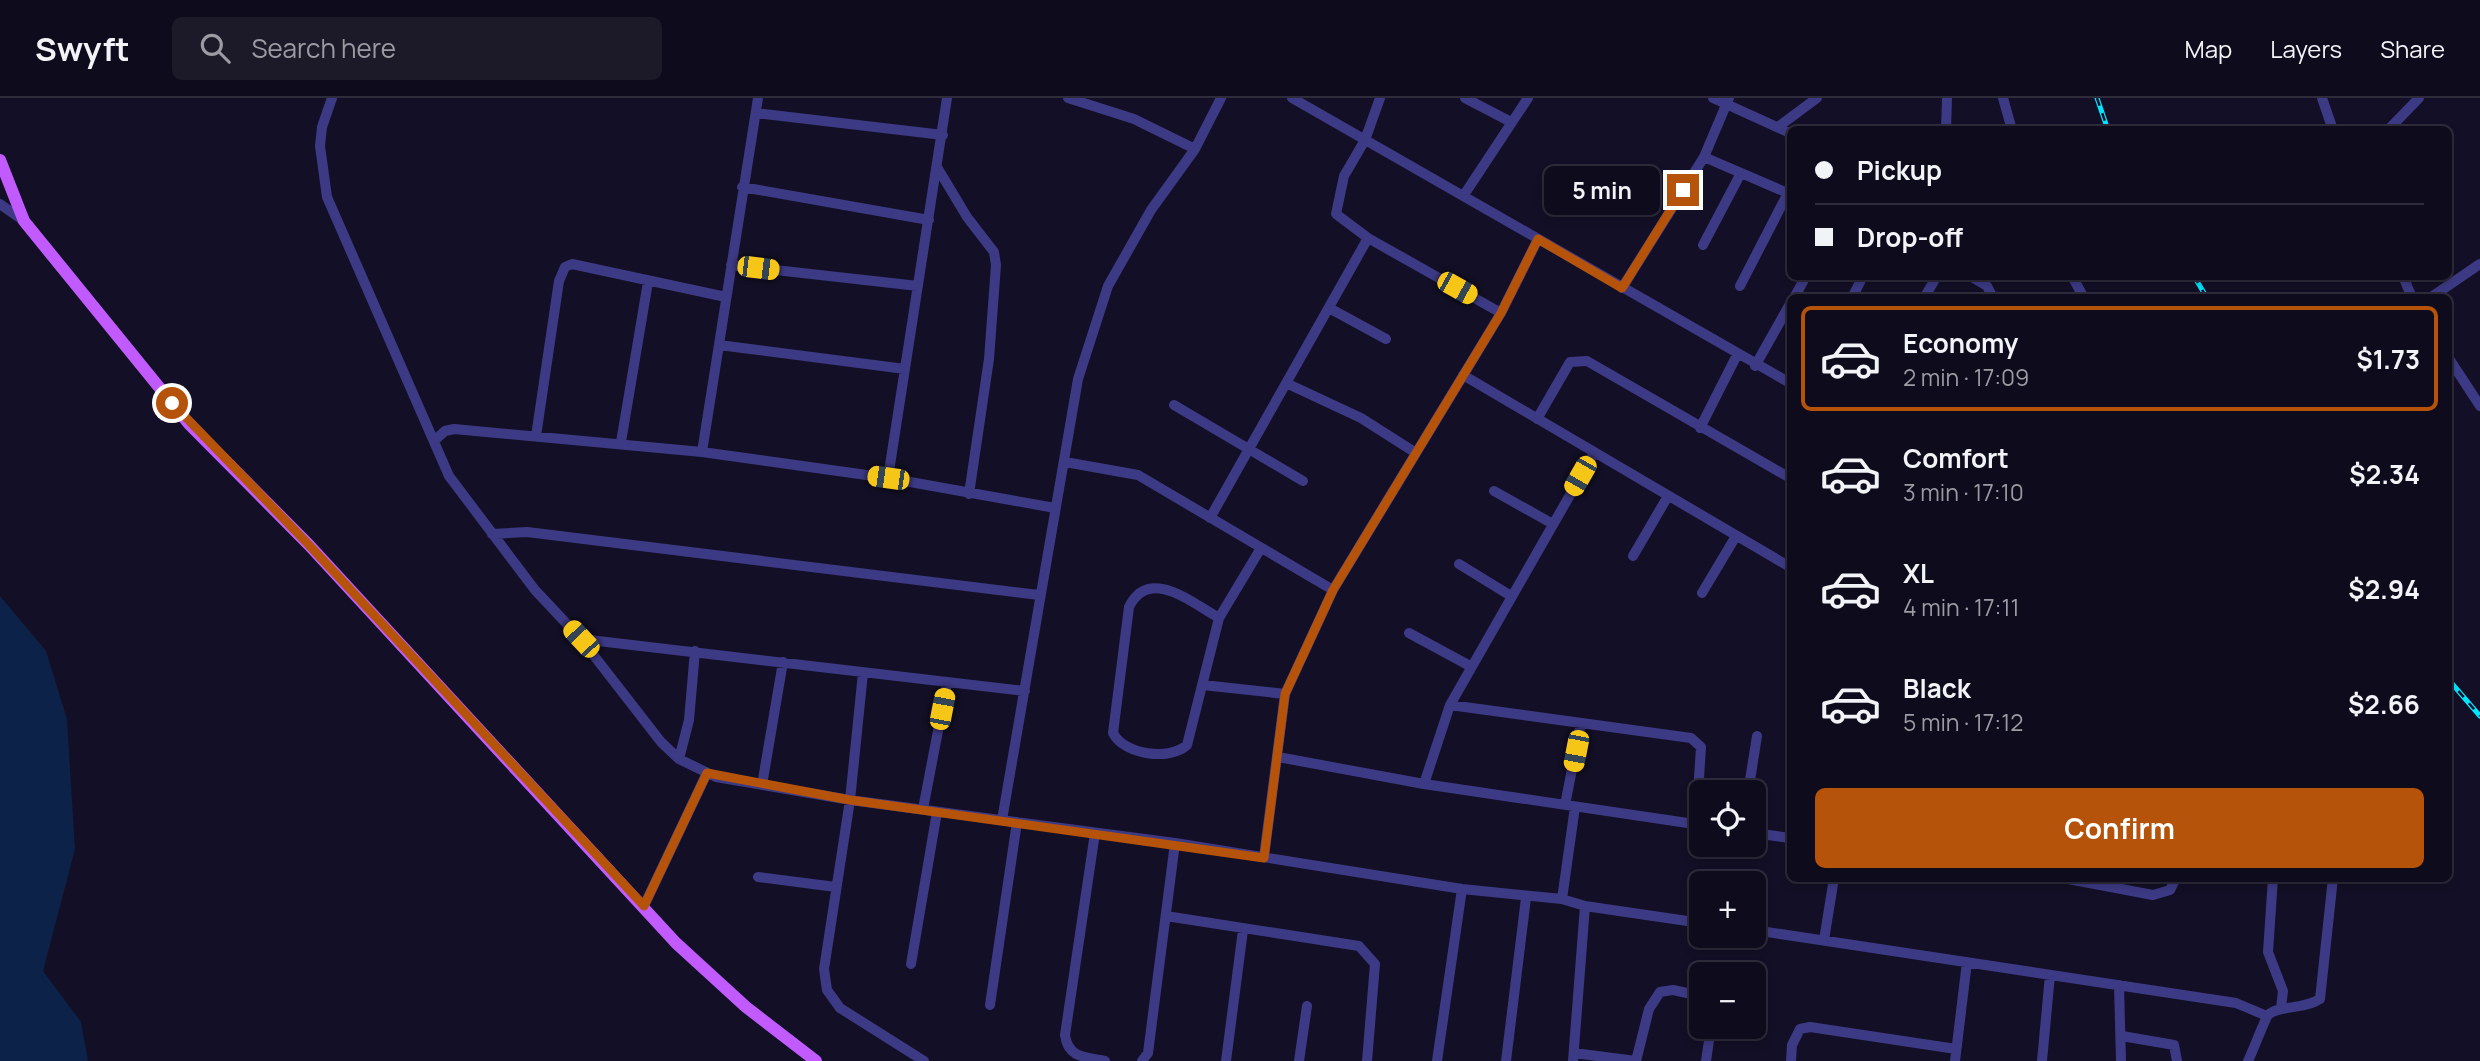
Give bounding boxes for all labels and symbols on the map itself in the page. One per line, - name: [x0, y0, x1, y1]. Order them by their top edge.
- callout: 5 min: [1543, 166, 1658, 214]
- route end: [1667, 174, 1699, 206]
- car: [736, 255, 781, 281]
- car: [1434, 269, 1481, 307]
- route start: [156, 387, 188, 419]
- car: [1561, 453, 1600, 499]
- car: [866, 465, 911, 491]
- car: [559, 616, 604, 662]
- car: [928, 686, 957, 732]
- car: [1562, 728, 1591, 774]

